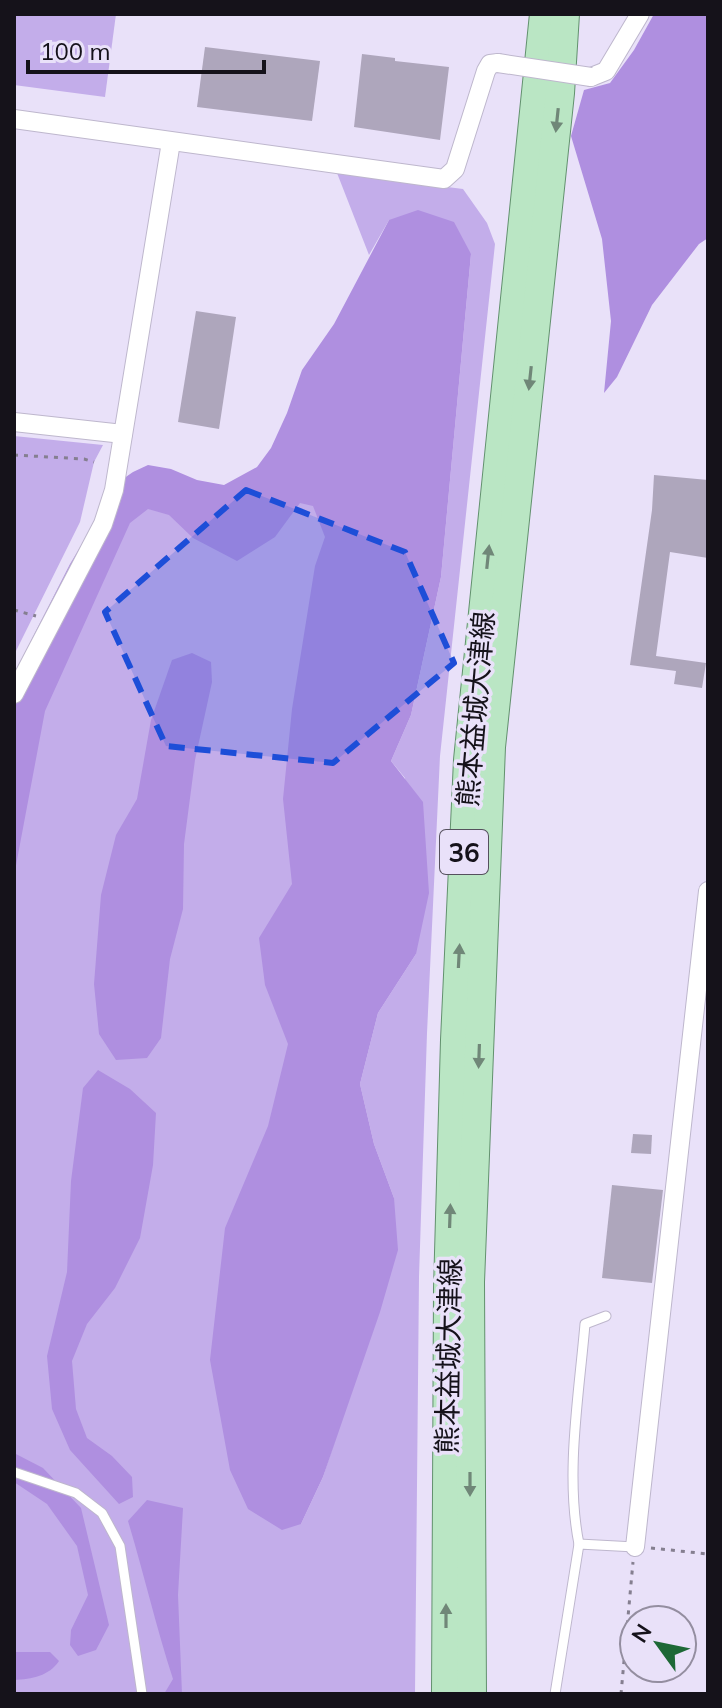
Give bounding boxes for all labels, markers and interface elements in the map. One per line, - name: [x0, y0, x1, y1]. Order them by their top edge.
- scale bar: [28, 24, 264, 74]
- text: 100 m: [40, 36, 111, 66]
- one-way arrow: [550, 108, 563, 133]
- one-way arrow: [523, 366, 536, 391]
- one-way arrow: [482, 545, 495, 570]
- street label: 熊本益城大津線: [449, 610, 501, 808]
- road number: 36: [440, 830, 488, 874]
- one-way arrow: [453, 943, 466, 968]
- one-way arrow: [472, 1044, 485, 1069]
- one-way arrow: [444, 1203, 457, 1228]
- street label: 熊本益城大津線: [429, 1258, 467, 1454]
- one-way arrow: [464, 1472, 476, 1497]
- one-way arrow: [440, 1603, 452, 1628]
- north arrow: [618, 1604, 698, 1684]
- text: N: [625, 1619, 657, 1648]

